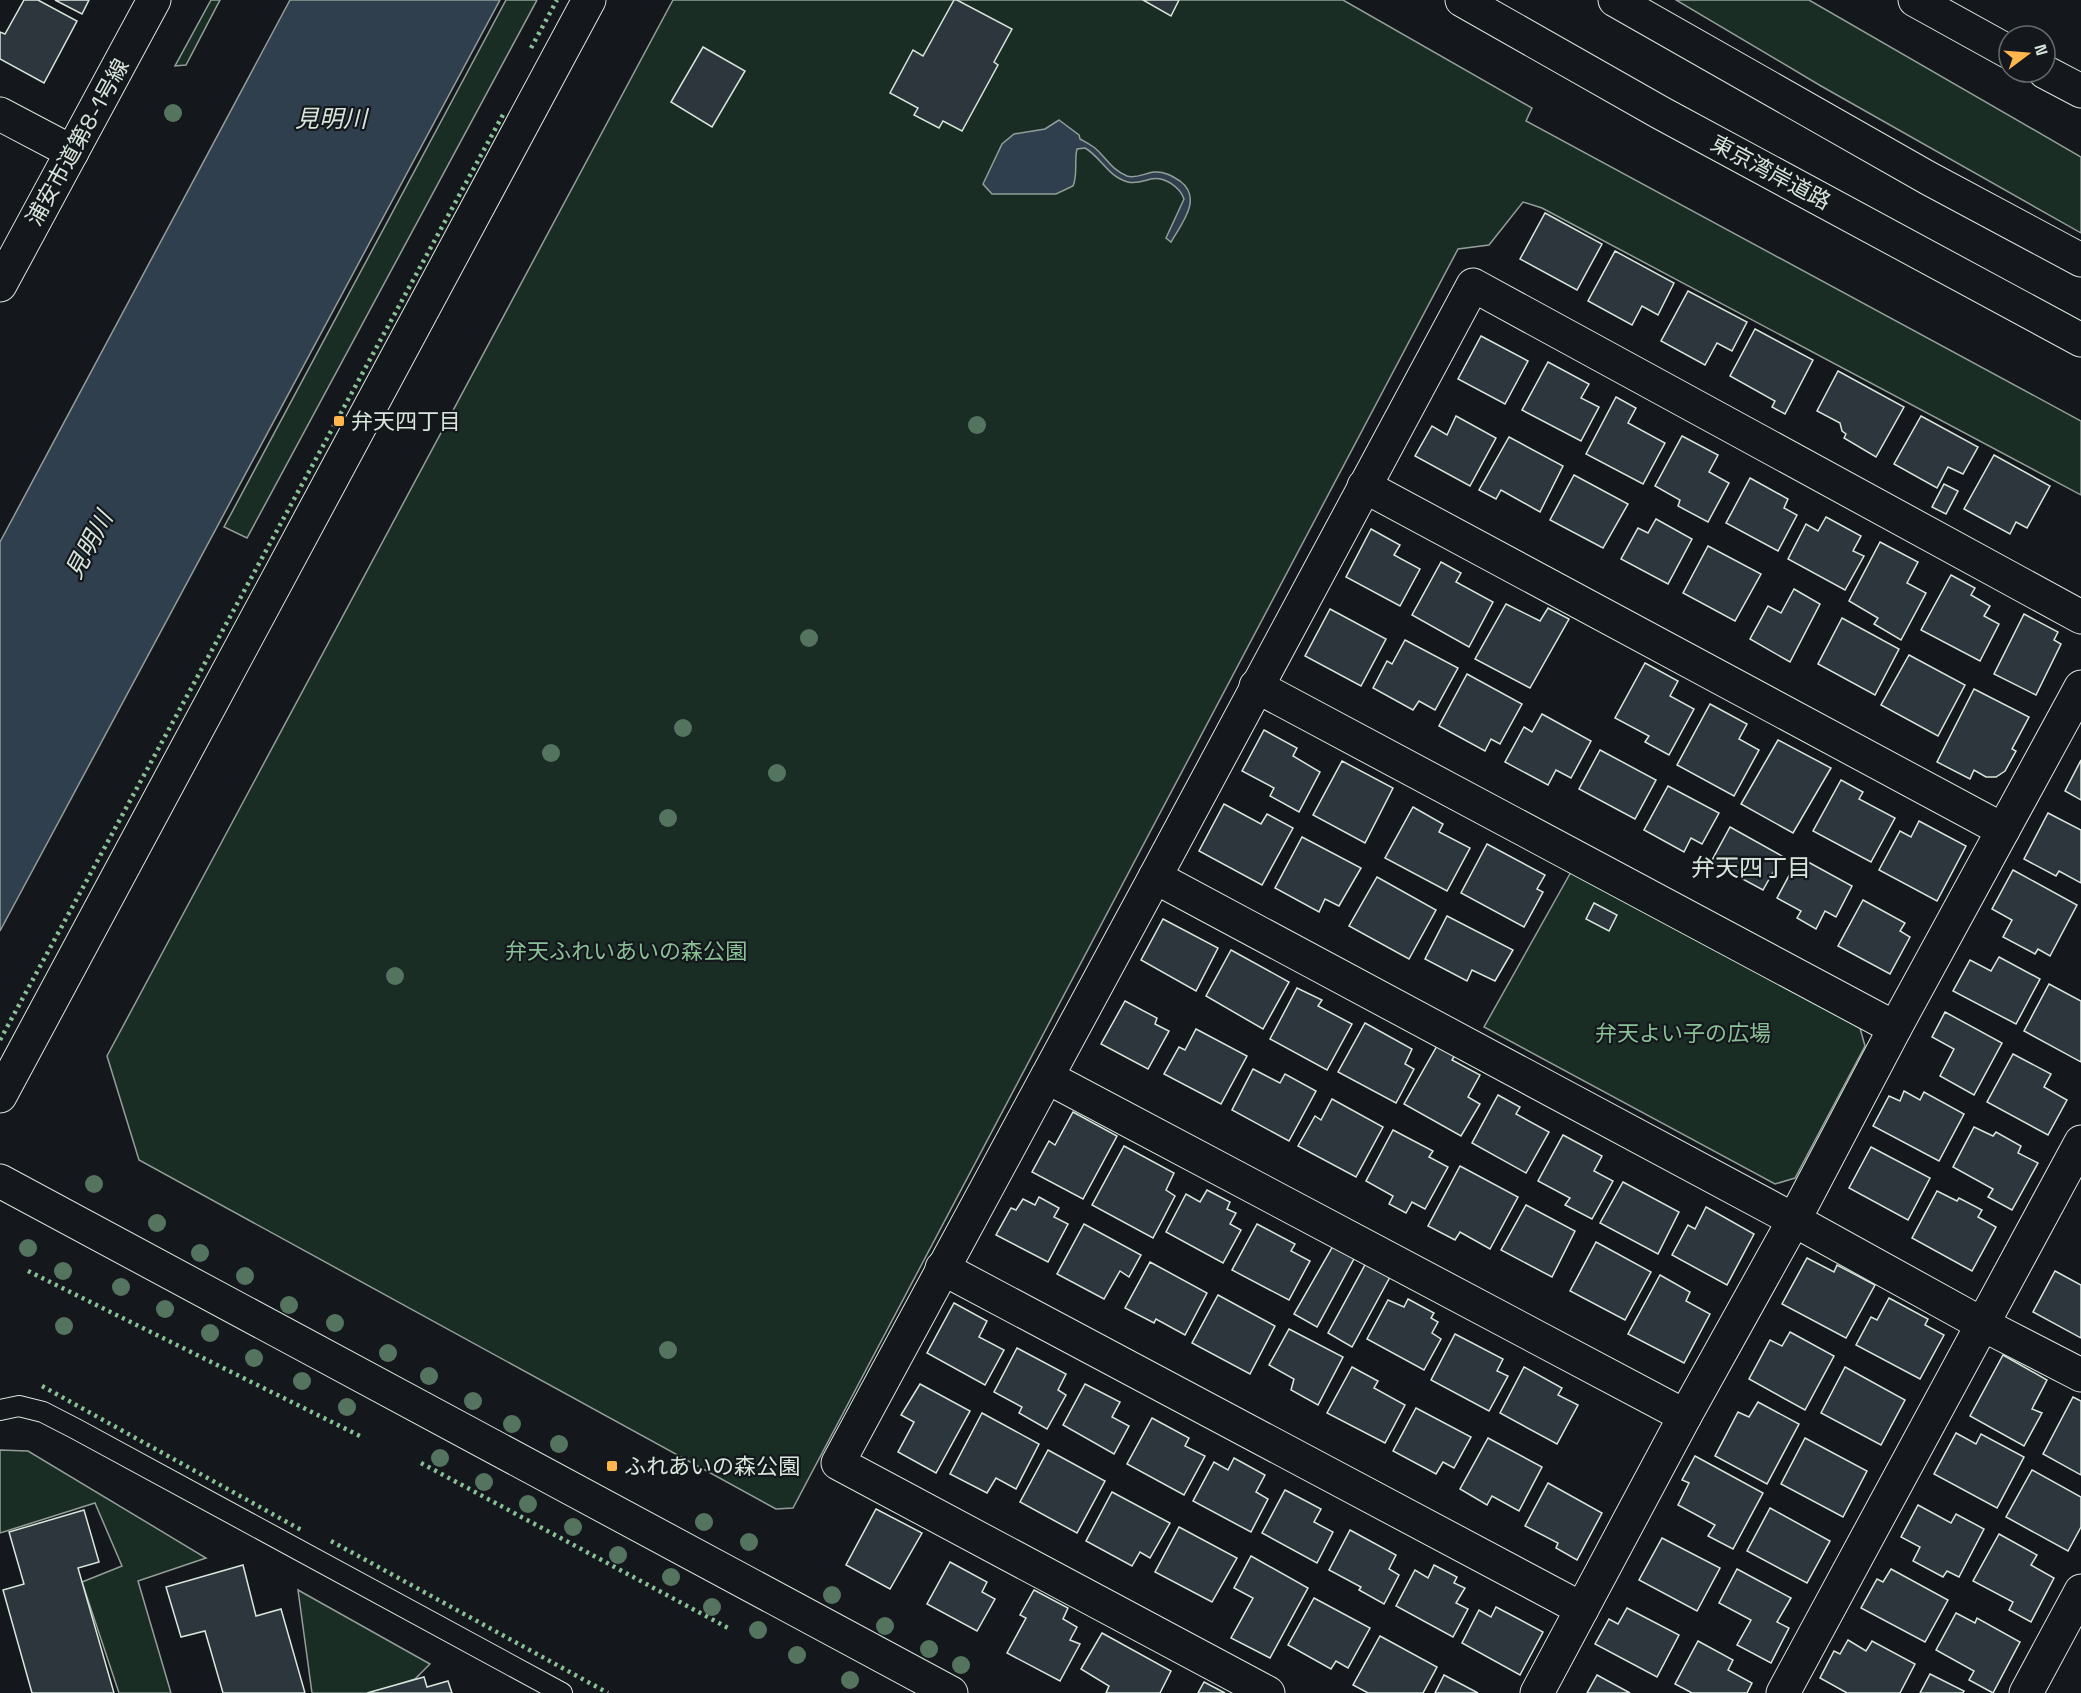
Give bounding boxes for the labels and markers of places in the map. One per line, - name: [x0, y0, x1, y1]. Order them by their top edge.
- place label: 弁天四丁目: [351, 407, 461, 435]
- marker: 弁天四丁目: [332, 414, 346, 428]
- place label: ふれあいの森公園: [624, 1452, 800, 1480]
- marker: ふれあいの森公園: [605, 1459, 619, 1473]

